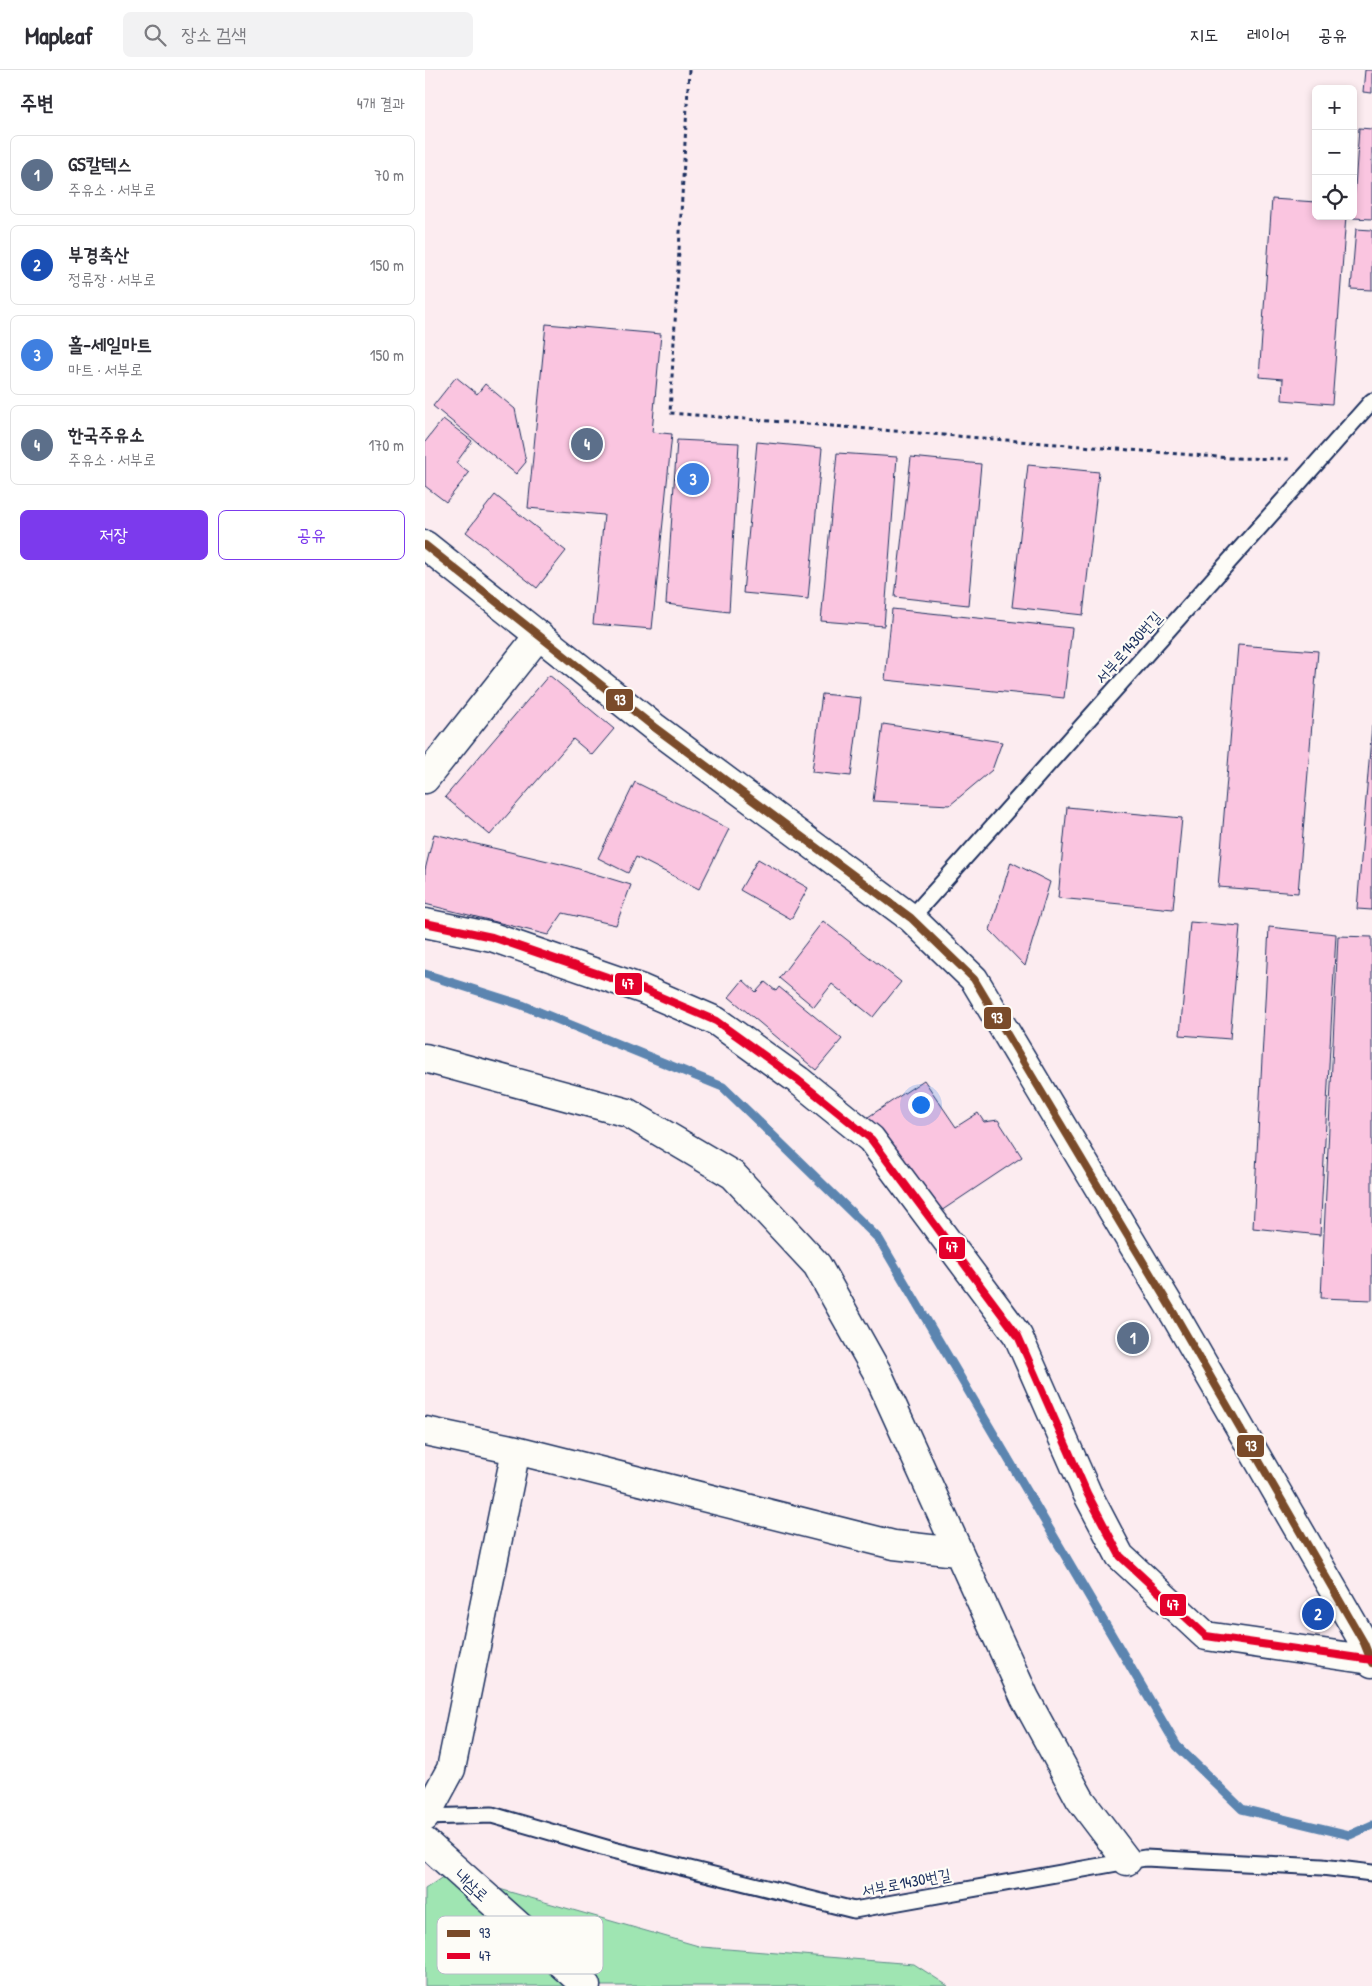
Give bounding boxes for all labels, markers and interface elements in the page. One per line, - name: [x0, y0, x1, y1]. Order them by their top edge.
- search box: [123, 12, 473, 57]
- text: Mapleaf: [25, 19, 93, 51]
- icon: search: [141, 21, 169, 49]
- text: 장소 검색: [181, 21, 246, 47]
- text: 지도: [1190, 22, 1219, 47]
- text: 레이어: [1247, 22, 1290, 47]
- text: 공유: [1318, 22, 1347, 47]
- map controls: [1312, 85, 1357, 220]
- button: +: [1312, 85, 1357, 130]
- text: 주변: [20, 88, 54, 117]
- text: 4개 결과: [357, 92, 405, 114]
- button: −: [1312, 130, 1357, 175]
- text: GS칼텍스: [68, 151, 132, 177]
- text: 1: [34, 164, 40, 186]
- text: 70 m: [374, 164, 404, 186]
- button: locate: [1312, 175, 1357, 220]
- text: 주유소 · 서부로: [68, 178, 156, 200]
- text: 부경축산: [68, 241, 129, 267]
- text: 2: [33, 254, 41, 276]
- text: 150 m: [370, 254, 404, 276]
- text: 정류장 · 서부로: [68, 268, 156, 290]
- text: 홀-세일마트: [68, 331, 152, 357]
- text: 3: [33, 344, 41, 366]
- text: 150 m: [370, 344, 404, 366]
- text: 마트 · 서부로: [68, 358, 143, 380]
- text: 한국주유소: [68, 421, 144, 447]
- pin: 4: [571, 425, 603, 463]
- text: 4: [34, 434, 40, 456]
- text: 170 m: [369, 434, 404, 456]
- text: 주유소 · 서부로: [68, 448, 156, 470]
- pin: 3: [677, 460, 709, 498]
- button: 저장: [20, 510, 208, 560]
- button: 공유: [218, 510, 405, 560]
- street label: 서부로1430번길: [1090, 606, 1167, 688]
- line badge: 93: [605, 688, 634, 712]
- text: 93: [614, 690, 626, 709]
- line badge: 47: [614, 972, 643, 996]
- text: 47: [622, 974, 634, 993]
- line badge: 93: [983, 1006, 1012, 1030]
- text: 93: [991, 1008, 1003, 1027]
- your location: [908, 1092, 934, 1118]
- line badge: 47: [938, 1236, 966, 1260]
- text: 47: [946, 1237, 958, 1256]
- pin: 1: [1117, 1319, 1149, 1357]
- line badge: 93: [1236, 1434, 1265, 1458]
- text: 93: [1245, 1436, 1257, 1455]
- line badge: 47: [1159, 1593, 1187, 1617]
- text: 47: [1167, 1595, 1179, 1614]
- pin: 2: [1302, 1595, 1334, 1633]
- street label: 서부로1430번길: [859, 1863, 953, 1901]
- street label: 내삼로: [450, 1864, 494, 1906]
- legend: [437, 1916, 603, 1974]
- text: 93: [479, 1923, 490, 1942]
- text: 47: [479, 1946, 491, 1965]

